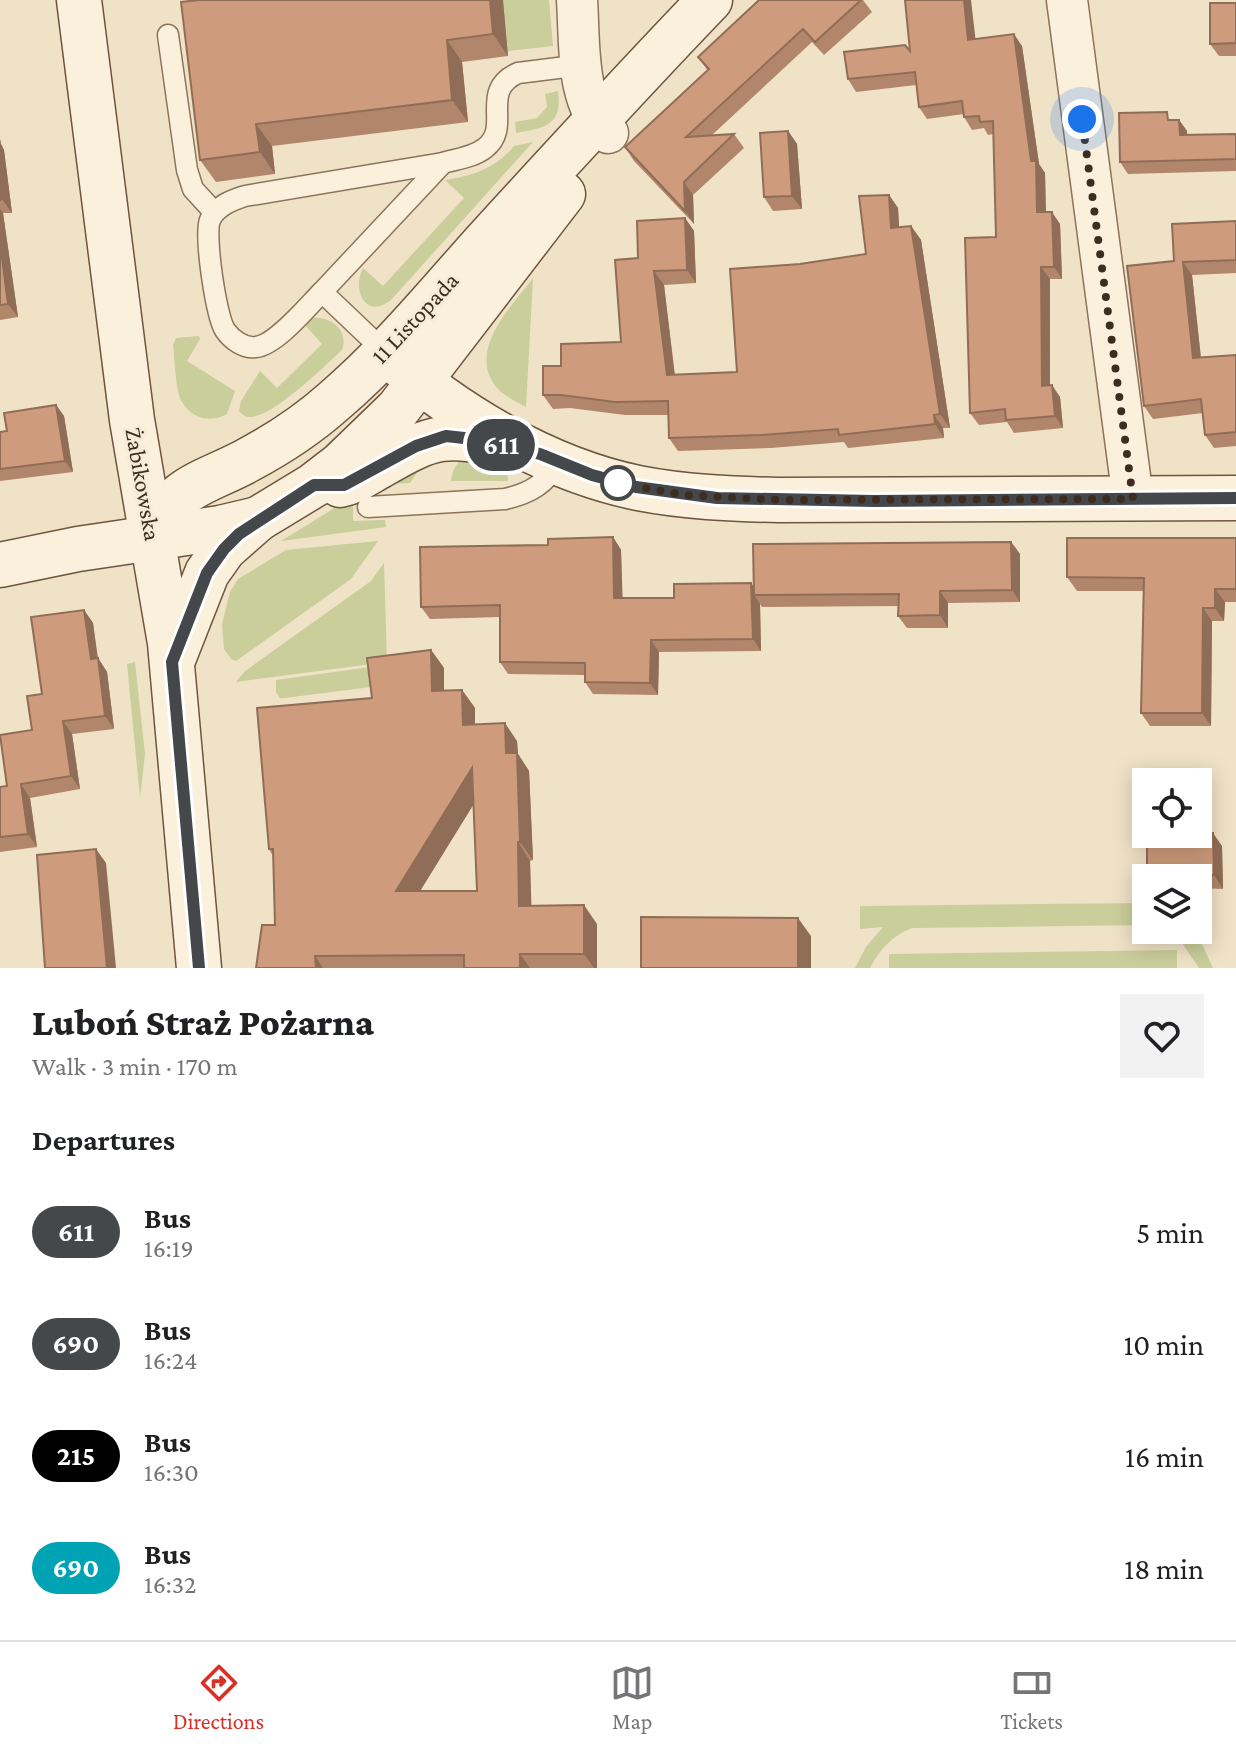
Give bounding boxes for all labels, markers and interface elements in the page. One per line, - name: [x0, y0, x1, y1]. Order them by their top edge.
- your location: [1062, 99, 1102, 139]
- street label: 11 Listopada: [365, 266, 464, 369]
- line badge: 611: [455, 419, 547, 471]
- street label: Żabikowska: [120, 425, 167, 543]
- text: 611: [483, 429, 519, 460]
- unlabelled marker: [601, 466, 635, 500]
- map controls: [1132, 768, 1212, 944]
- button: locate: [1132, 768, 1212, 848]
- button: layers: [1132, 864, 1212, 944]
- button: heart: [1120, 994, 1204, 1078]
- text: Luboń Straż Pożarna: [32, 1001, 374, 1043]
- text: Walk · 3 min · 170 m: [32, 1052, 238, 1081]
- text: Departures: [32, 1123, 175, 1156]
- text: Bus: [144, 1201, 191, 1234]
- text: 611: [58, 1216, 94, 1247]
- text: 5 min: [1136, 1216, 1204, 1249]
- text: 16:19: [144, 1234, 194, 1263]
- text: Bus: [144, 1313, 191, 1346]
- text: 690: [53, 1328, 99, 1359]
- text: 10 min: [1123, 1328, 1204, 1361]
- text: 16:24: [144, 1346, 197, 1375]
- text: Bus: [144, 1425, 191, 1458]
- text: 215: [57, 1440, 95, 1471]
- text: 16 min: [1125, 1440, 1204, 1473]
- text: 16:30: [144, 1458, 199, 1487]
- text: Bus: [144, 1537, 191, 1570]
- text: 690: [53, 1552, 99, 1583]
- text: 18 min: [1124, 1552, 1204, 1585]
- text: 16:32: [144, 1570, 196, 1599]
- tab: Directions: [173, 1661, 264, 1734]
- tab: Map: [610, 1661, 654, 1734]
- tab: Tickets: [1000, 1661, 1063, 1734]

